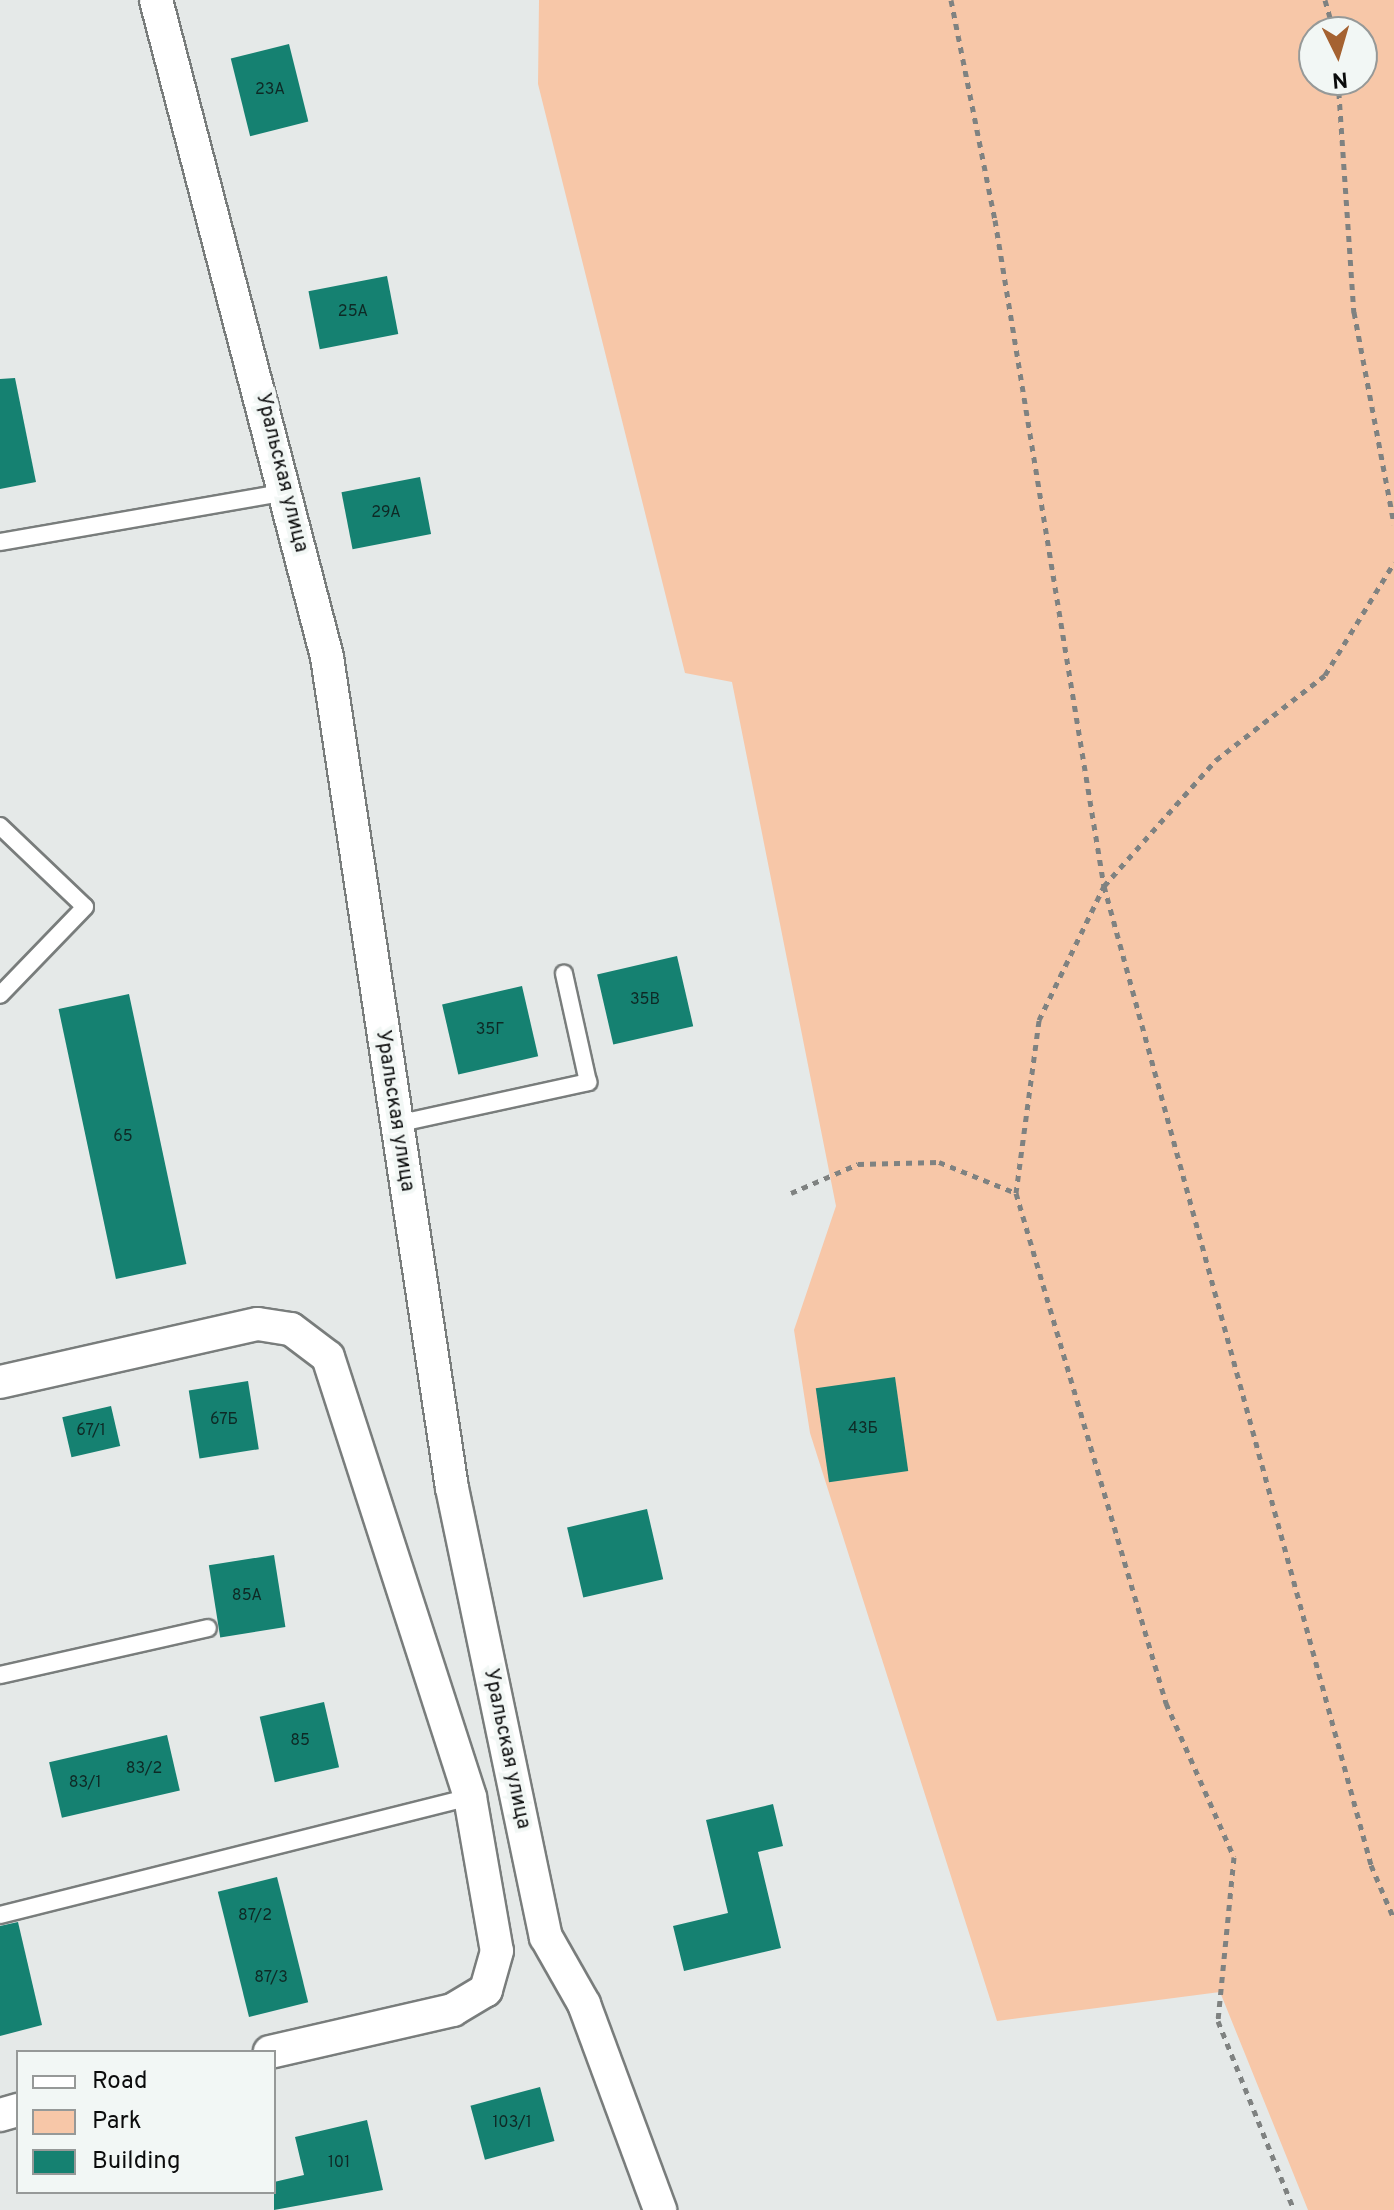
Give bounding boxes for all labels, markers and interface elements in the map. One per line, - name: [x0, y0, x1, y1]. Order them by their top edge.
- north arrow: [1298, 16, 1378, 96]
- text: N: [1331, 64, 1349, 93]
- house number: 23А: [255, 80, 285, 100]
- house number: 25А: [338, 302, 368, 322]
- street label: Уральская улица: [250, 391, 312, 555]
- house number: 29А: [371, 503, 401, 523]
- house number: 35В: [630, 990, 660, 1010]
- house number: 35Г: [476, 1020, 504, 1040]
- street label: Уральская улица: [369, 1029, 419, 1193]
- house number: 65: [113, 1127, 133, 1147]
- house number: 67Б: [210, 1410, 238, 1430]
- house number: 43Б: [848, 1419, 878, 1439]
- house number: 67/1: [76, 1421, 106, 1441]
- house number: 85А: [232, 1586, 262, 1606]
- street label: Уральская улица: [477, 1667, 535, 1831]
- house number: 85: [290, 1731, 310, 1751]
- house number: 83/2: [126, 1759, 162, 1779]
- house number: 83/1: [69, 1773, 101, 1793]
- house number: 87/2: [238, 1906, 272, 1926]
- house number: 87/3: [254, 1968, 288, 1988]
- legend: [16, 2050, 276, 2194]
- text: Road: [92, 2067, 148, 2097]
- text: Park: [92, 2107, 142, 2137]
- house number: 103/1: [492, 2113, 532, 2133]
- text: Building: [92, 2147, 181, 2177]
- house number: 101: [328, 2153, 350, 2173]

